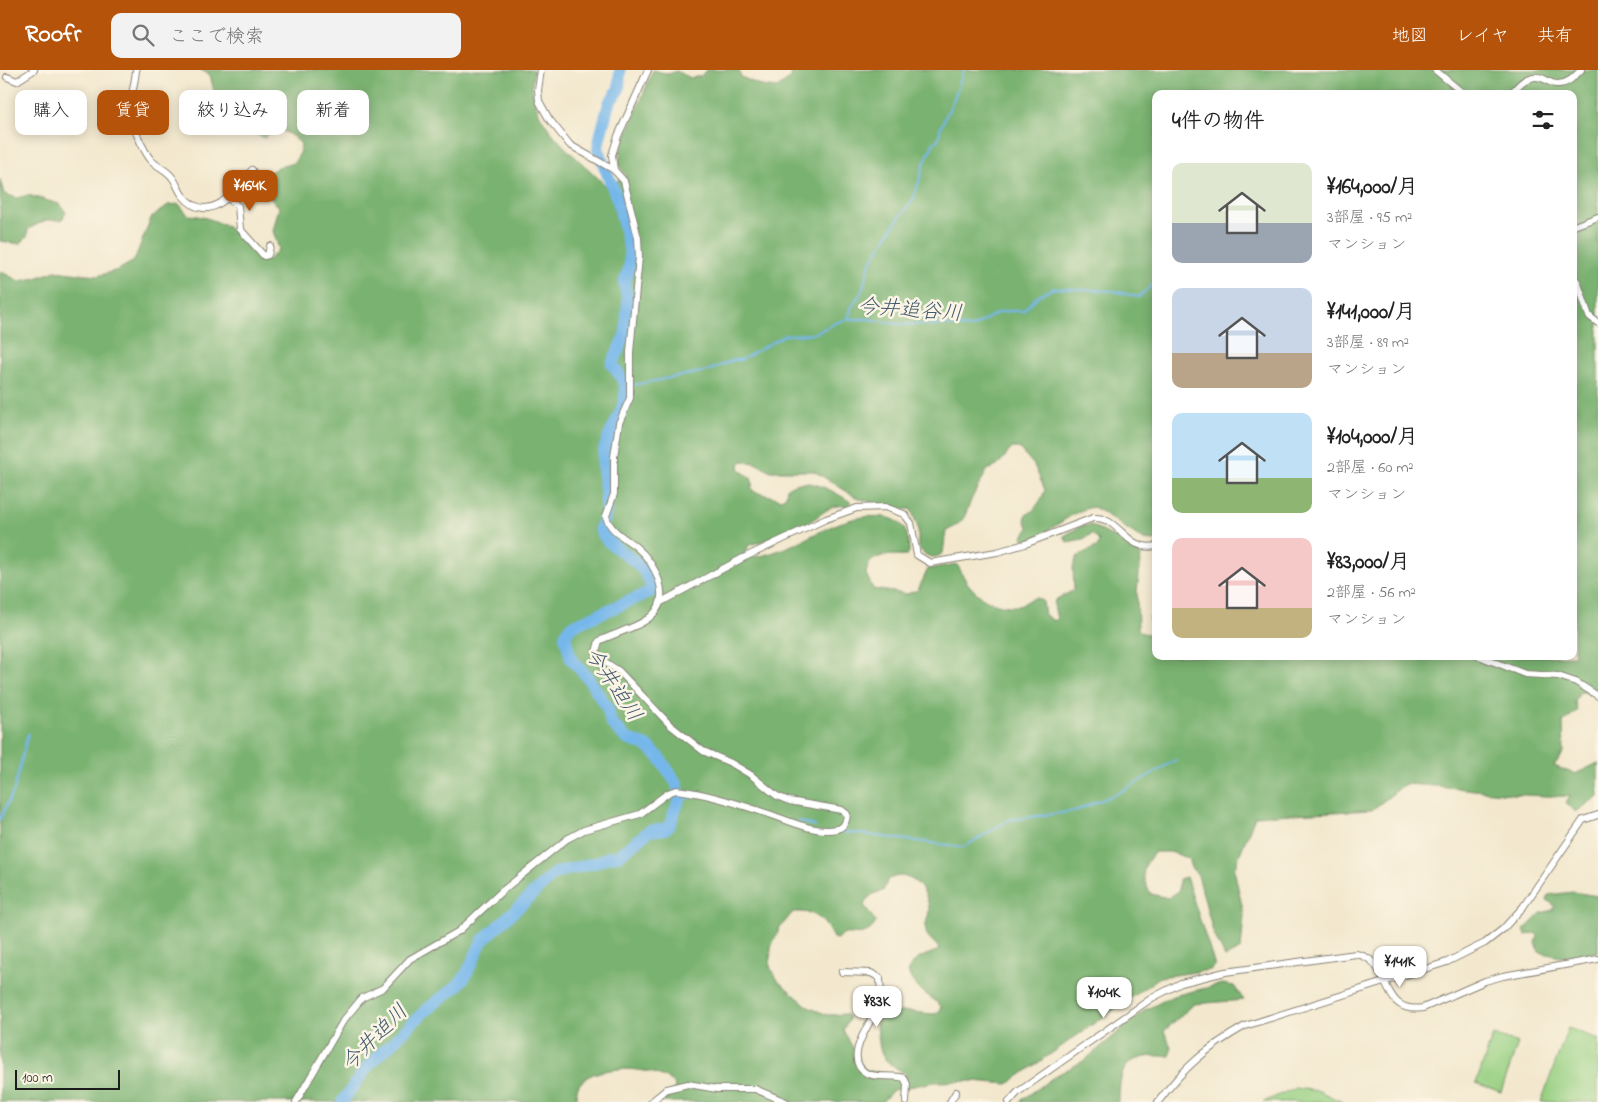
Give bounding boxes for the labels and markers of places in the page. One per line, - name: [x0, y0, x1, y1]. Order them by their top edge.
- pin: ¥164K: [215, 170, 285, 212]
- pin: ¥141K: [1365, 946, 1435, 988]
- pin: ¥104K: [1069, 976, 1139, 1019]
- pin: ¥83K: [847, 986, 907, 1028]

